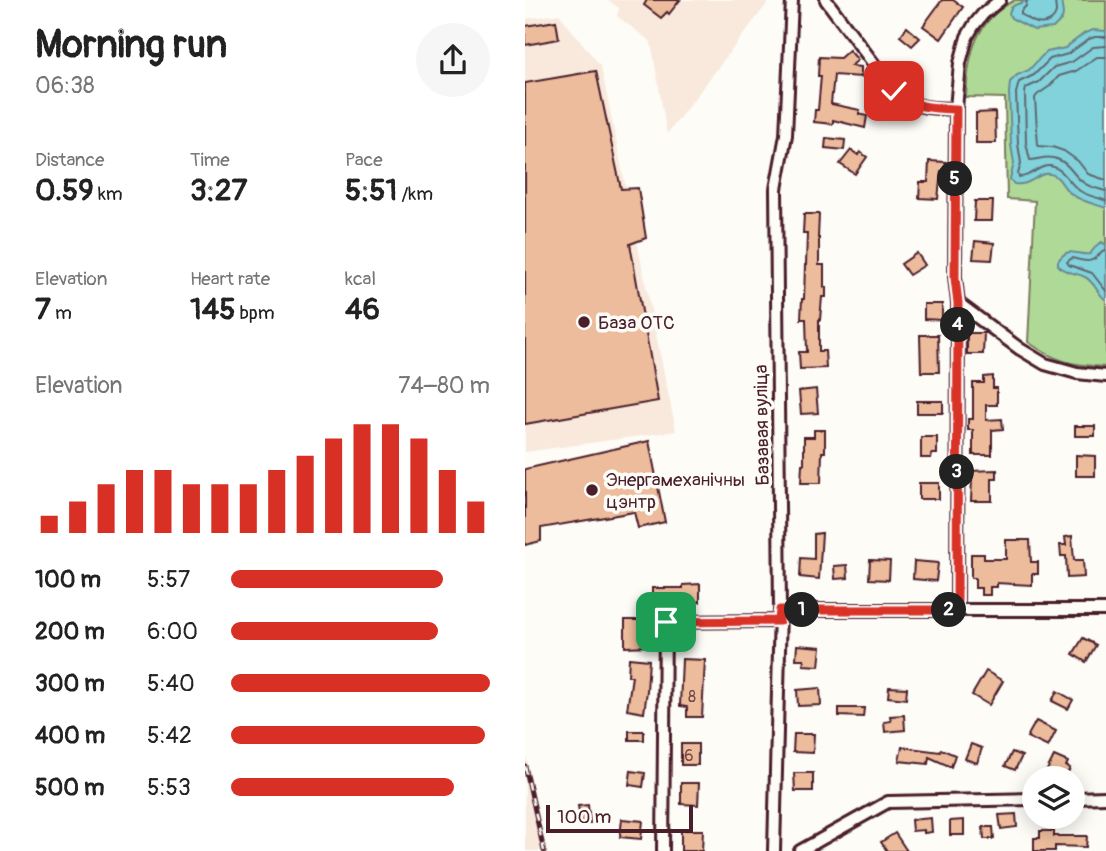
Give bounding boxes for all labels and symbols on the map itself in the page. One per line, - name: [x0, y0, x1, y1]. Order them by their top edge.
- pin: [864, 61, 924, 121]
- pin: 5: [937, 162, 973, 196]
- pin: 4: [941, 308, 975, 342]
- place label: База ОТС: [598, 311, 675, 335]
- marker: База ОТС: [576, 314, 592, 330]
- street label: Базавая вуліца: [749, 364, 775, 486]
- pin: 3: [939, 454, 975, 490]
- place label: Энергамеханічны цэнтр: [606, 468, 745, 514]
- marker: Энергамеханічны цэнтр: [584, 482, 600, 498]
- pin: [636, 592, 696, 652]
- pin: 1: [785, 592, 819, 628]
- pin: 2: [931, 592, 967, 628]
- house number: 8: [688, 687, 696, 707]
- house number: 6: [684, 746, 694, 766]
- scale bar: [546, 802, 693, 834]

